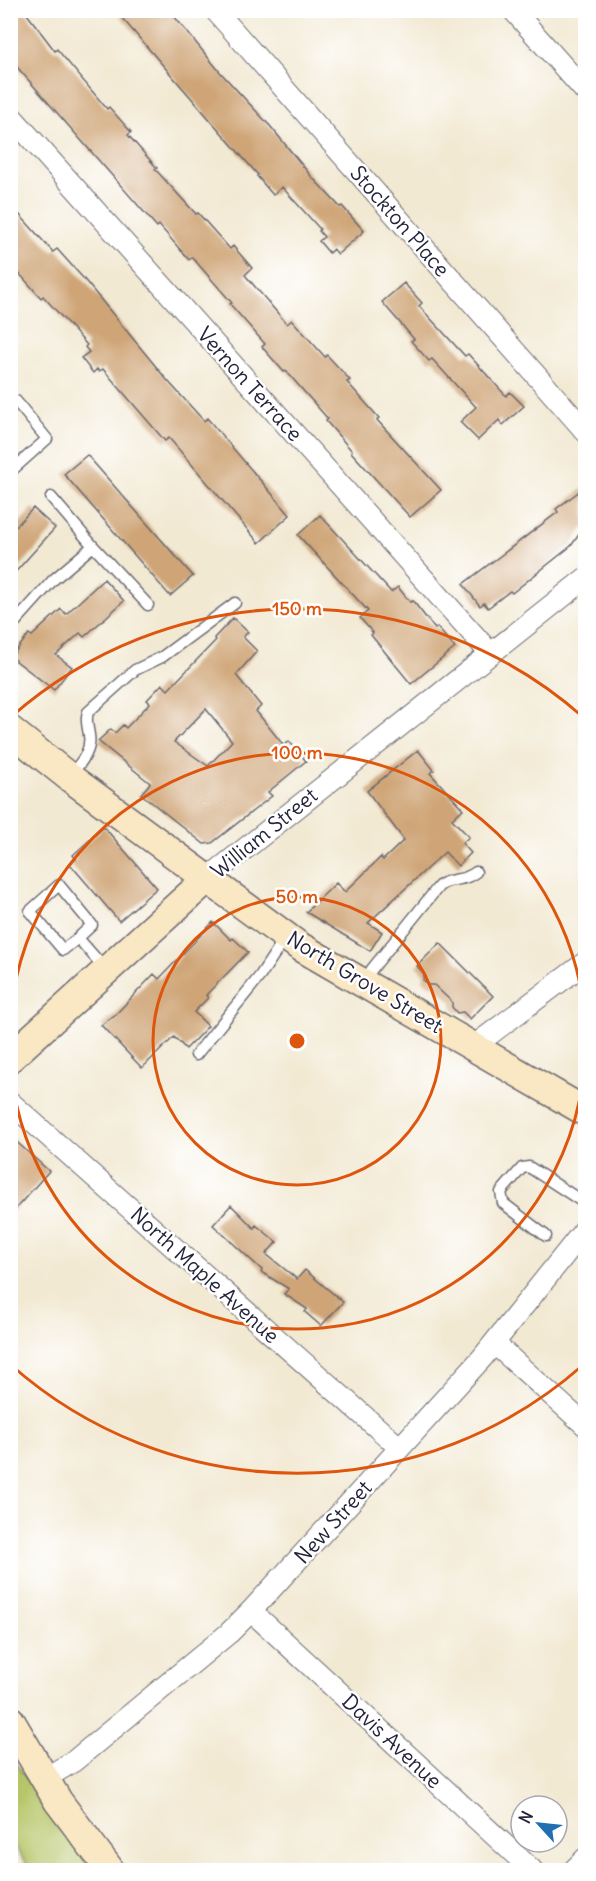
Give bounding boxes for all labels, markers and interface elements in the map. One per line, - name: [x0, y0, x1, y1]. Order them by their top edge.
- street label: Stockton Place: [344, 160, 456, 282]
- street label: Vernon Terrace: [192, 321, 308, 447]
- text: 150 m: [272, 597, 322, 620]
- text: 100 m: [272, 741, 323, 764]
- street label: William Street: [205, 782, 323, 884]
- text: 50 m: [276, 885, 318, 908]
- street label: North Grove Street: [282, 925, 448, 1039]
- centre of rings: [287, 1031, 307, 1051]
- street label: North Maple Avenue: [125, 1201, 285, 1349]
- street label: New Street: [288, 1475, 378, 1569]
- street label: Davis Avenue: [336, 1688, 448, 1794]
- north arrow: [509, 1794, 569, 1854]
- text: N: [514, 1808, 537, 1827]

